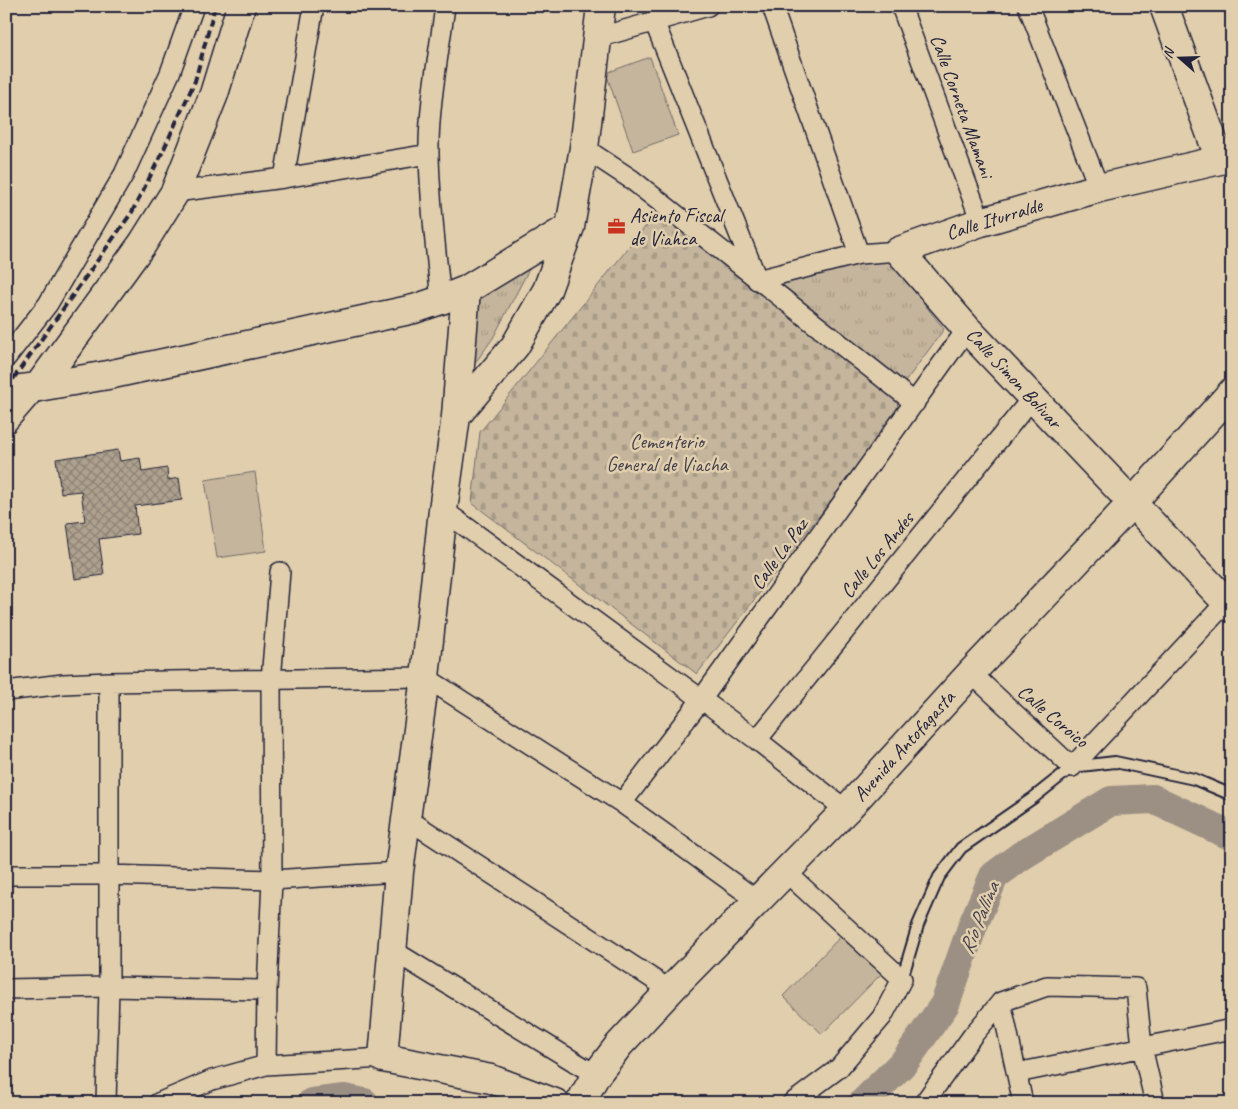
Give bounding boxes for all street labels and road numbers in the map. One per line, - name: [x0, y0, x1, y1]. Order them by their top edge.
- street label: Calle Corneta Mamani: [925, 31, 1000, 183]
- street label: Calle Iturralde: [943, 192, 1047, 245]
- street label: Calle Simon Bolivar: [961, 322, 1068, 435]
- street label: Calle Los Andes: [835, 505, 921, 603]
- street label: Calle La Paz: [745, 511, 815, 594]
- street label: Calle Coroico: [1012, 679, 1094, 754]
- street label: Avenida Antofagasta: [848, 684, 961, 807]

